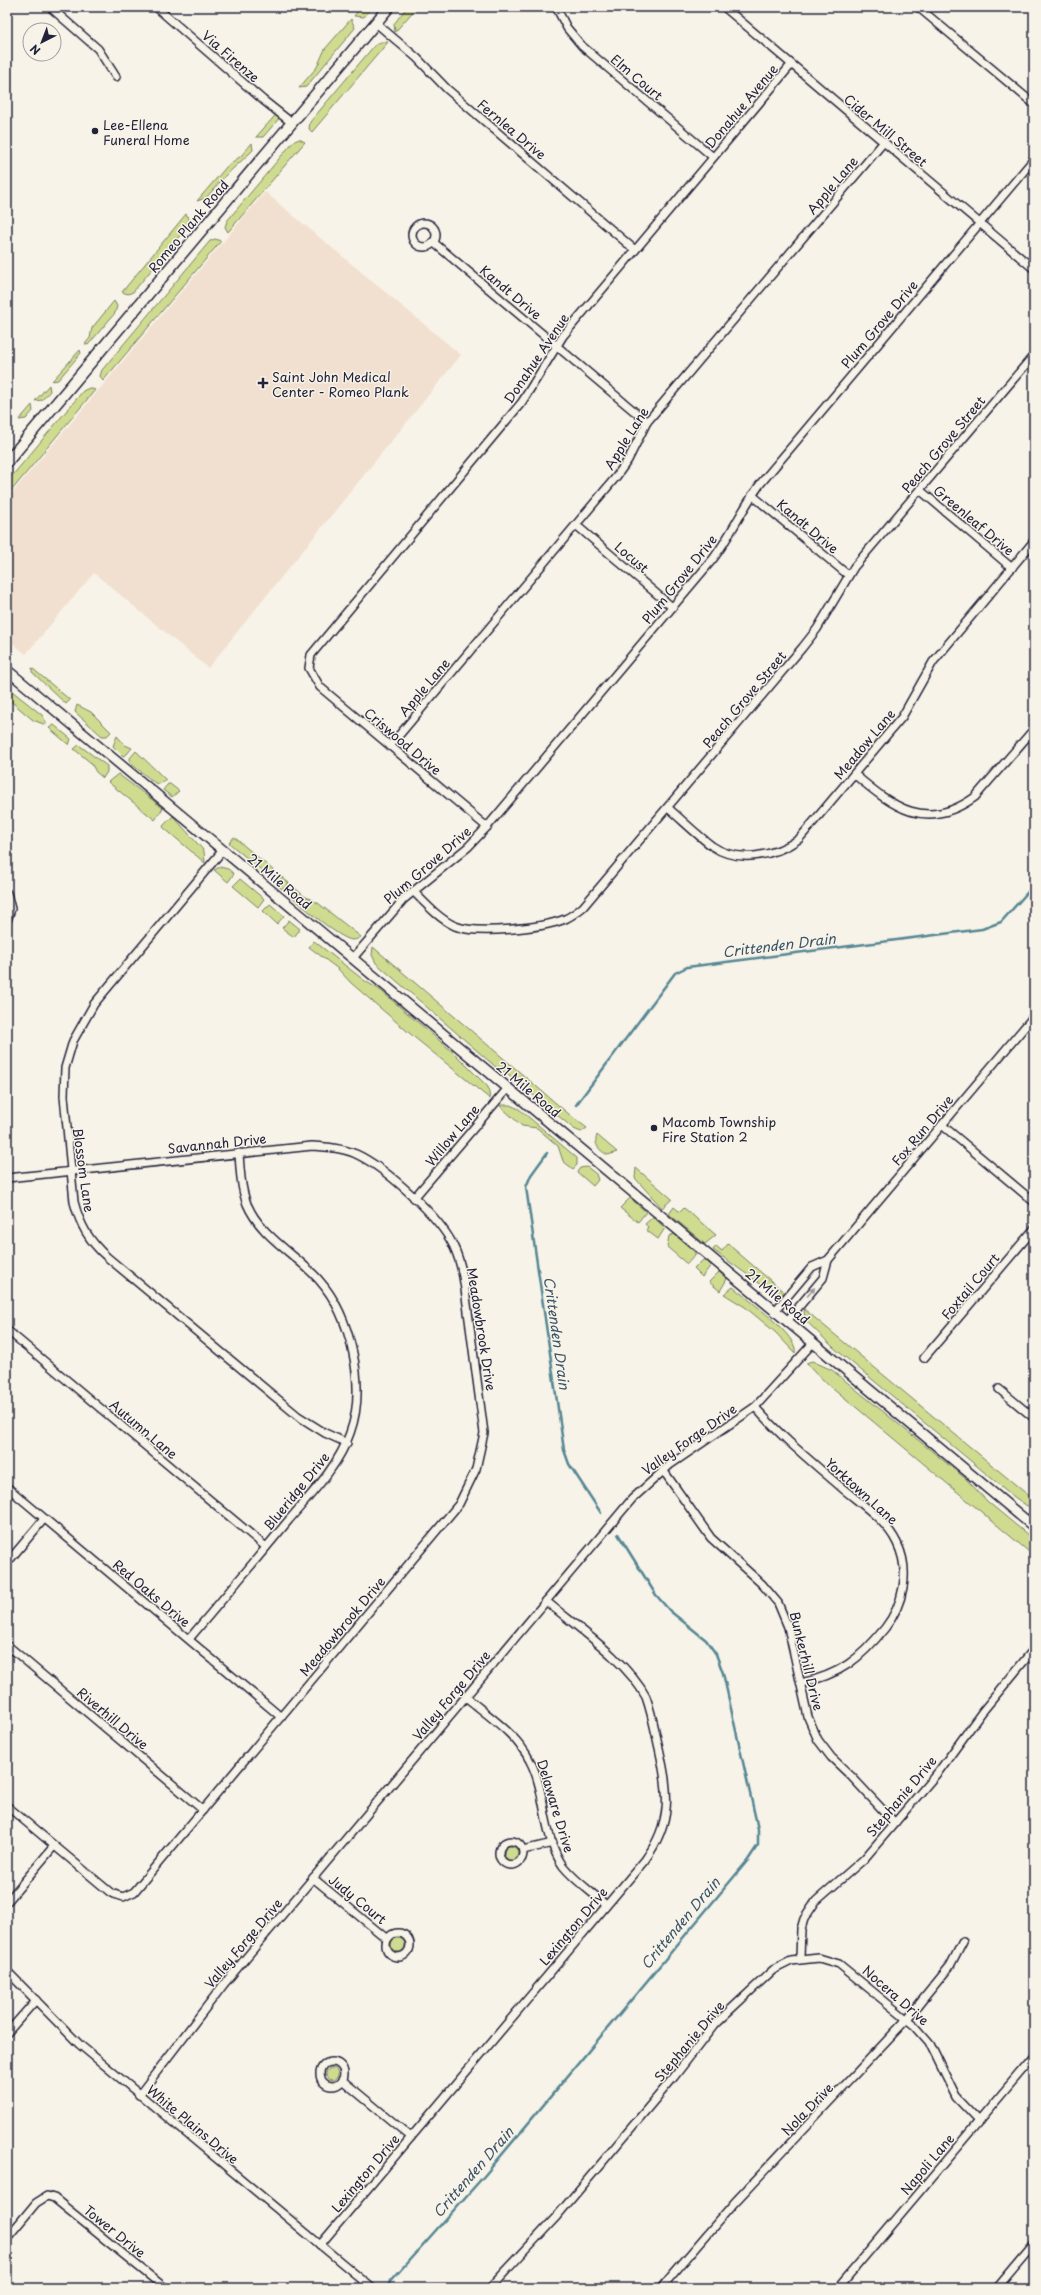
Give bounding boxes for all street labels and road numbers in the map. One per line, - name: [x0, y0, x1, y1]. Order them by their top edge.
- street label: Via Firenze: [198, 26, 264, 86]
- street label: Elm Court: [607, 50, 667, 104]
- street label: Donahue Avenue: [700, 60, 782, 152]
- street label: Cider Mill Street: [840, 89, 932, 171]
- street label: Fernlea Drive: [474, 95, 550, 163]
- street label: Apple Lane: [802, 152, 862, 218]
- street label: Romeo Plank Road: [143, 175, 233, 277]
- street label: Kandt Drive: [476, 260, 546, 324]
- street label: Plum Grove Drive: [836, 276, 922, 372]
- street label: Donahue Avenue: [499, 309, 573, 407]
- street label: Peach Grove Street: [897, 391, 989, 497]
- street label: Apple Lane: [599, 403, 653, 473]
- street label: Greenleaf Drive: [930, 481, 1018, 559]
- street label: Kandt Drive: [773, 494, 843, 558]
- street label: Plum Grove Drive: [637, 530, 721, 628]
- street label: Locust: [611, 537, 653, 577]
- street label: Peach Grove Street: [698, 646, 790, 752]
- street label: Apple Lane: [394, 654, 454, 720]
- street label: Criswood Drive: [360, 703, 446, 779]
- street label: Meadow Lane: [829, 705, 899, 783]
- street label: Plum Grove Drive: [379, 822, 475, 908]
- street label: 21 Mile Road: [244, 848, 316, 914]
- street label: 21 Mile Road: [493, 1056, 565, 1122]
- street label: Fox Run Drive: [887, 1091, 957, 1169]
- street label: Willow Lane: [420, 1100, 484, 1170]
- street label: Blossom Lane: [69, 1126, 99, 1214]
- street label: Savannah Drive: [167, 1128, 267, 1158]
- street label: Foxtail Court: [937, 1249, 1003, 1323]
- street label: 21 Mile Road: [742, 1263, 814, 1329]
- street label: Meadowbrook Drive: [463, 1266, 501, 1392]
- street label: Autumn Lane: [106, 1395, 182, 1463]
- street label: Valley Forge Drive: [638, 1399, 740, 1479]
- street label: Blueridge Drive: [259, 1448, 334, 1534]
- street label: Yorktown Lane: [822, 1453, 902, 1529]
- street label: Red Oaks Drive: [109, 1555, 195, 1631]
- street label: Meadowbrook Drive: [295, 1572, 389, 1680]
- street label: Bunkerhill Drive: [786, 1610, 828, 1712]
- street label: Valley Forge Drive: [408, 1646, 494, 1744]
- street label: Riverhill Drive: [73, 1683, 153, 1754]
- street label: Stephanie Drive: [862, 1752, 940, 1840]
- street label: Delaware Drive: [533, 1757, 579, 1855]
- street label: Judy Court: [325, 1870, 391, 1928]
- street label: Lexington Drive: [535, 1883, 611, 1969]
- street label: Valley Forge Drive: [200, 1894, 286, 1992]
- street label: Nocera Drive: [858, 1961, 934, 2029]
- street label: Stephanie Drive: [650, 1997, 728, 2085]
- street label: Nola Drive: [777, 2078, 837, 2140]
- street label: White Plains Drive: [143, 2080, 243, 2168]
- street label: Napoli Lane: [896, 2129, 958, 2199]
- street label: Lexington Drive: [327, 2130, 403, 2216]
- street label: Tower Drive: [80, 2200, 150, 2262]

